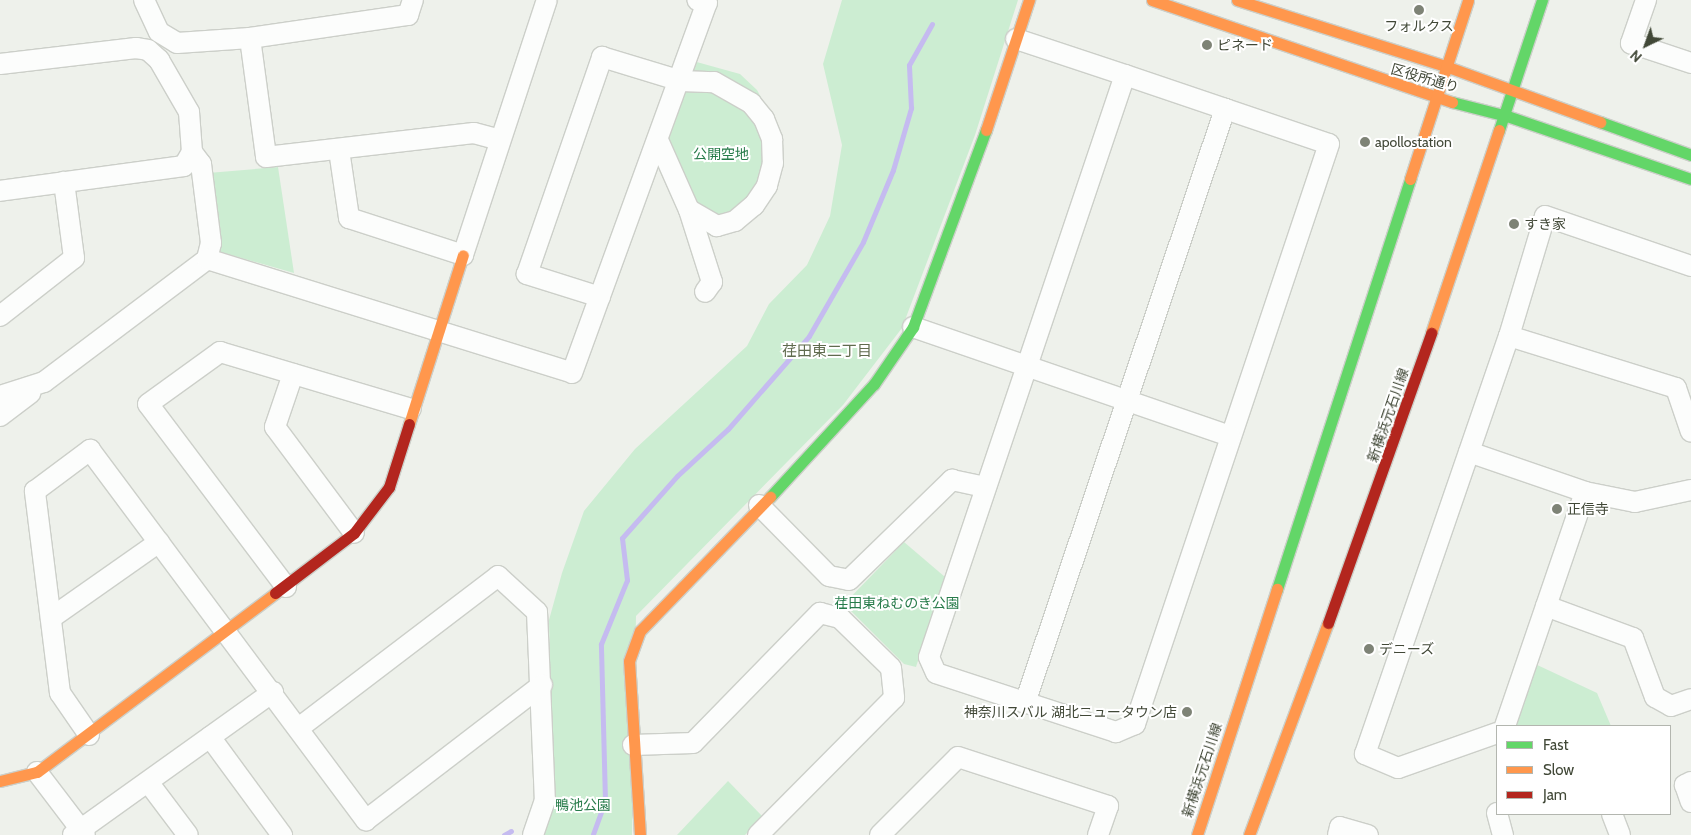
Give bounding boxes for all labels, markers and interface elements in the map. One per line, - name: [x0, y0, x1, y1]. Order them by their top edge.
- marker: フォルクス: [1413, 4, 1425, 16]
- place label: フォルクス: [1384, 18, 1454, 34]
- north arrow: [1621, 20, 1671, 70]
- place label: ピネード: [1217, 37, 1273, 53]
- marker: ピネード: [1201, 39, 1213, 51]
- text: N: [1626, 46, 1646, 66]
- street label: 区役所通り: [1389, 60, 1461, 96]
- place label: apollostation: [1375, 134, 1452, 150]
- marker: apollostation: [1359, 136, 1371, 148]
- park label: 公開空地: [693, 146, 749, 162]
- place label: すき家: [1524, 216, 1566, 232]
- marker: すき家: [1508, 218, 1520, 230]
- district label: 荏田東二丁目: [782, 343, 872, 361]
- street label: 新横浜元石川線: [1364, 366, 1412, 464]
- place label: 正信寺: [1567, 501, 1609, 517]
- marker: 正信寺: [1551, 503, 1563, 515]
- park label: 荏田東ねむのき公園: [834, 595, 960, 611]
- place label: デニーズ: [1379, 641, 1435, 657]
- marker: デニーズ: [1363, 643, 1375, 655]
- place label: 神奈川スバル 湖北ニュータウン店: [964, 704, 1177, 720]
- marker: 神奈川スバル 湖北ニュータウン店: [1181, 706, 1193, 718]
- street label: 新横浜元石川線: [1179, 721, 1225, 819]
- legend: [1496, 725, 1671, 815]
- text: Fast: [1543, 736, 1568, 754]
- text: Slow: [1543, 761, 1574, 779]
- text: Jam: [1543, 786, 1567, 804]
- park label: 鴨池公園: [555, 797, 611, 813]

